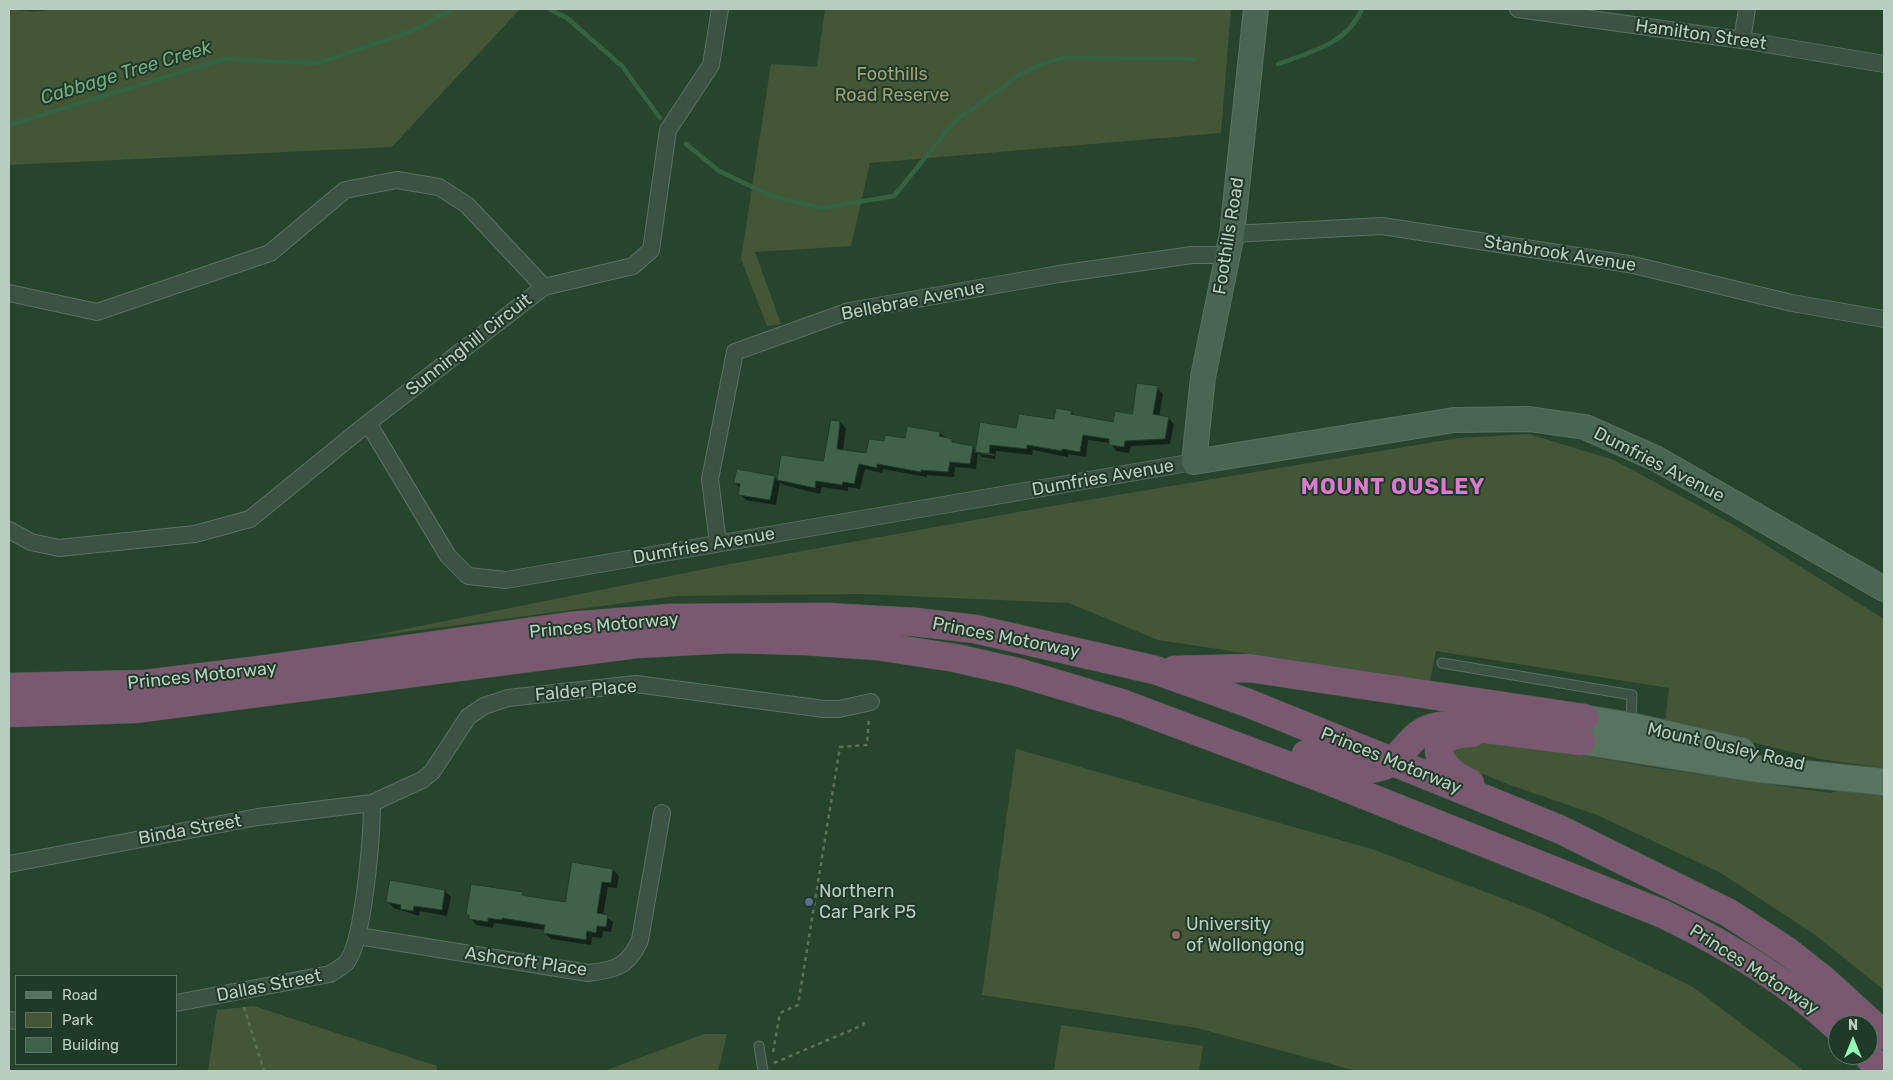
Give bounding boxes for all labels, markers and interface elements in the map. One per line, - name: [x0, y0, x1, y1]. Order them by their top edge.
- street label: Hamilton Street: [1634, 15, 1768, 55]
- water label: Cabbage Tree Creek: [38, 36, 214, 110]
- park label: Foothills Road Reserve: [835, 64, 949, 106]
- street label: Foothills Road: [1209, 176, 1249, 296]
- street label: Stanbrook Avenue: [1482, 231, 1638, 277]
- street label: Bellebrae Avenue: [839, 276, 987, 326]
- street label: Sunninghill Circuit: [402, 289, 536, 401]
- street label: Dumfries Avenue: [1590, 423, 1728, 507]
- street label: Dumfries Avenue: [1030, 455, 1176, 501]
- district label: MOUNT OUSLEY: [1299, 475, 1487, 501]
- street label: Dumfries Avenue: [631, 523, 777, 569]
- street label: Princes Motorway: [528, 609, 680, 643]
- street label: Princes Motorway: [930, 613, 1082, 663]
- street label: Princes Motorway: [126, 657, 278, 695]
- street label: Falder Place: [534, 676, 638, 706]
- street label: Mount Ousley Road: [1645, 718, 1807, 776]
- street label: Princes Motorway: [1317, 723, 1465, 799]
- street label: Binda Street: [137, 810, 243, 850]
- place label: Northern Car Park P5: [819, 881, 916, 924]
- marker: Northern Car Park P5: [803, 896, 815, 908]
- place label: University of Wollongong: [1186, 914, 1305, 956]
- street label: Princes Motorway: [1685, 920, 1823, 1020]
- marker: University of Wollongong: [1170, 929, 1182, 941]
- street label: Ashcroft Place: [463, 943, 589, 981]
- street label: Dallas Street: [215, 965, 323, 1007]
- legend: [15, 975, 178, 1065]
- text: Road: [62, 986, 98, 1004]
- text: Park: [62, 1011, 93, 1029]
- north arrow: [1828, 1015, 1878, 1065]
- text: N: [1848, 1017, 1858, 1034]
- text: Building: [62, 1036, 119, 1054]

